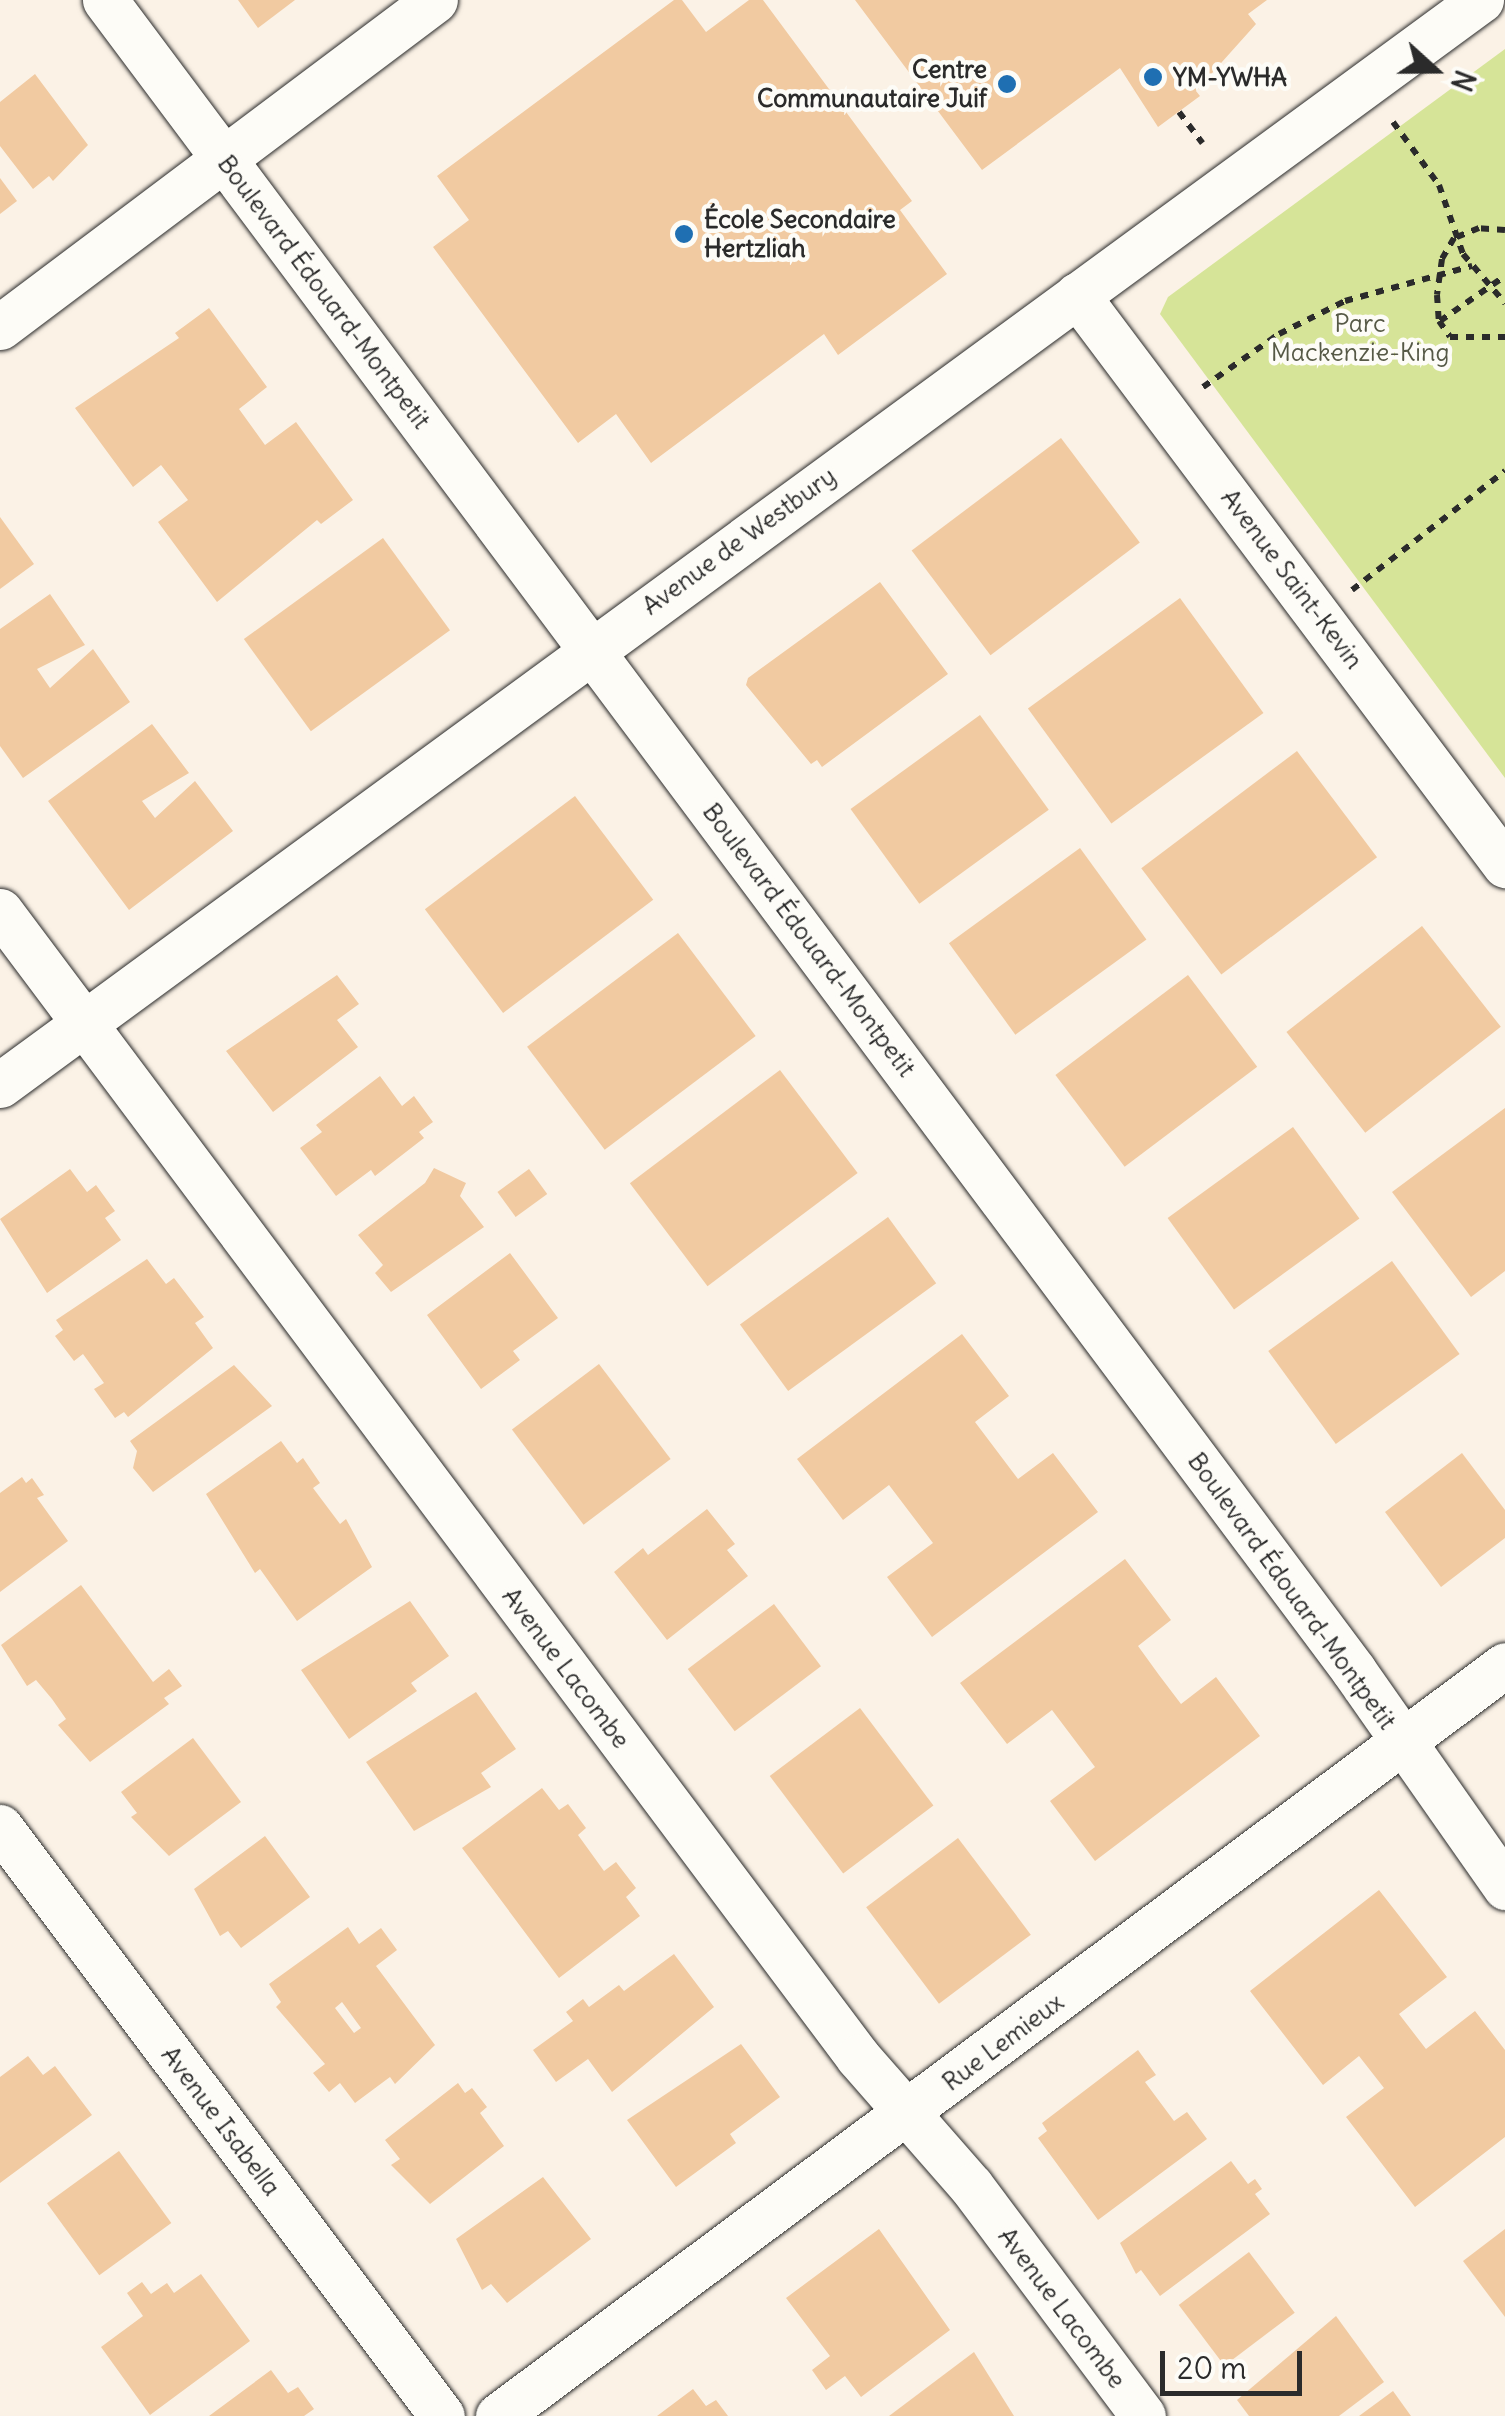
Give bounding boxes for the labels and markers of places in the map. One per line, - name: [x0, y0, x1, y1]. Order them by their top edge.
- place label: Centre Communautaire Juif: [757, 55, 987, 114]
- place label: YM-YWHA: [1173, 62, 1287, 92]
- marker: YM-YWHA: [1142, 66, 1164, 88]
- marker: Centre Communautaire Juif: [996, 73, 1018, 95]
- place label: École Secondaire Hertzliah: [704, 205, 896, 264]
- marker: École Secondaire Hertzliah: [673, 223, 695, 245]

